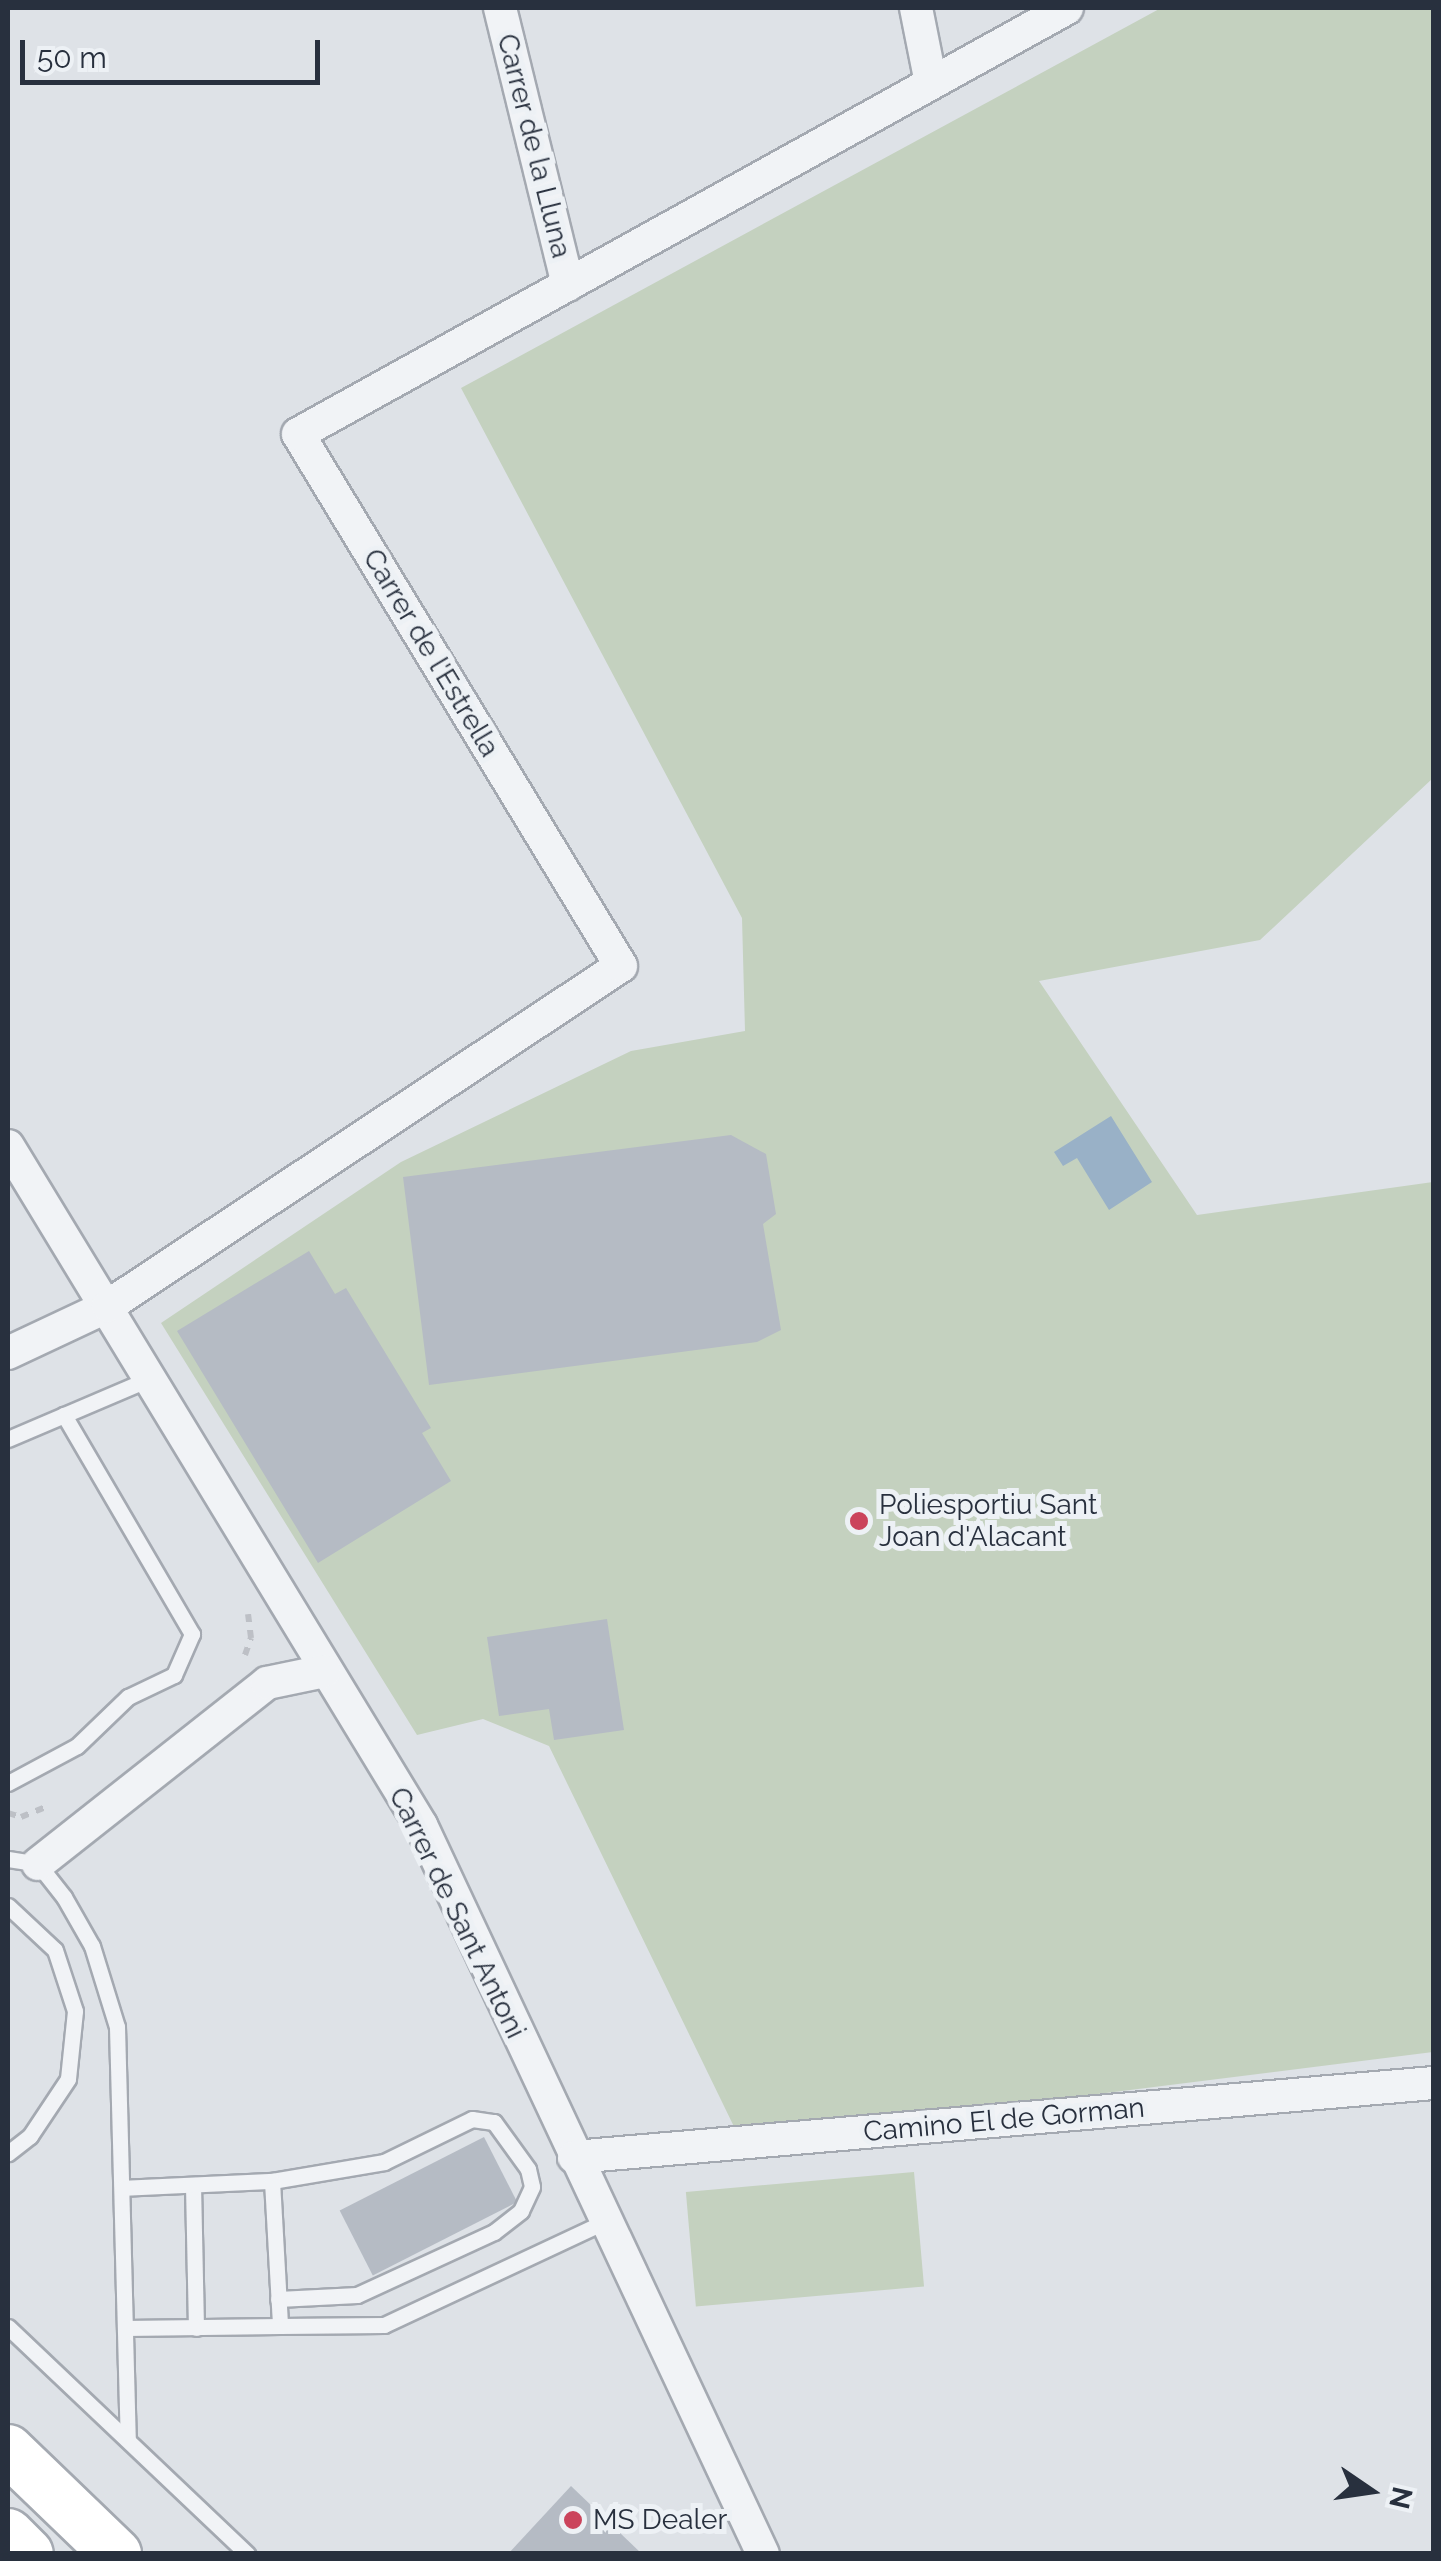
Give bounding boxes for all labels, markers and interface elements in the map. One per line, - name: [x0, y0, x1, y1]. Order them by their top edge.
- scale bar: [25, 20, 325, 82]
- street label: Carrer de la Lluna: [490, 30, 578, 262]
- text: 50 m: [37, 40, 107, 75]
- street label: Carrer de l'Estrella: [356, 543, 506, 763]
- place label: Poliesportiu Sant Joan d'Alacant: [879, 1488, 1097, 1554]
- marker: Poliesportiu Sant Joan d'Alacant: [848, 1510, 870, 1532]
- street label: Carrer de Sant Antoni: [381, 1781, 533, 2045]
- street label: Camino El de Gorman: [862, 2091, 1146, 2149]
- north arrow: [1321, 2441, 1421, 2541]
- text: N: [1382, 2484, 1419, 2512]
- place label: MS Dealer: [593, 2503, 727, 2537]
- marker: MS Dealer: [562, 2509, 584, 2531]

